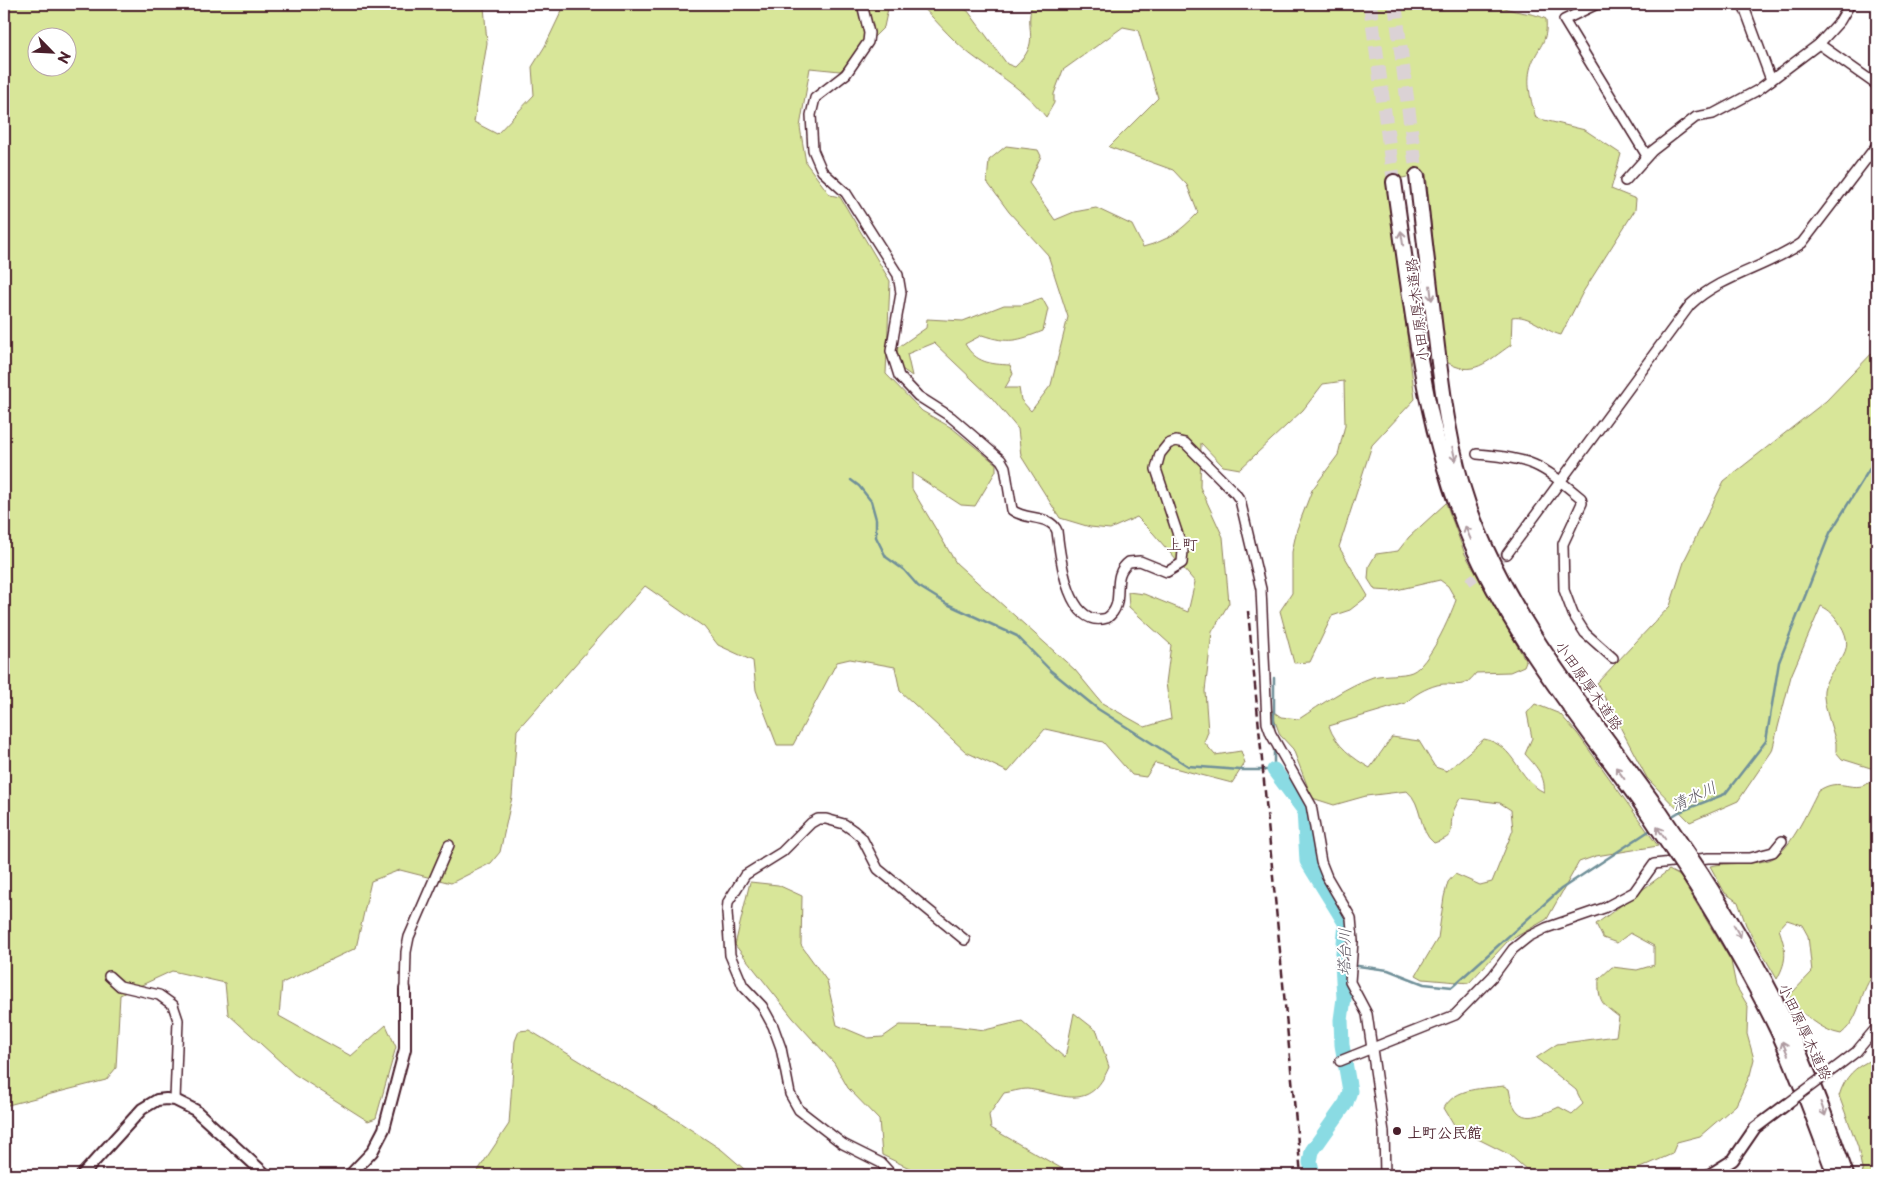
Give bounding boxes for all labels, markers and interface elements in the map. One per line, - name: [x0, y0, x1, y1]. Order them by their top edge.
- north arrow: [28, 28, 78, 78]
- text: N: [52, 48, 76, 67]
- one-way arrow: [1397, 231, 1407, 247]
- street label: 小田原厚木道路: [1398, 256, 1434, 364]
- one-way arrow: [1426, 285, 1436, 301]
- one-way arrow: [1450, 446, 1459, 462]
- one-way arrow: [1462, 526, 1472, 541]
- district label: 上町: [1166, 531, 1198, 555]
- street label: 小田原厚木道路: [1550, 635, 1630, 735]
- one-way arrow: [1614, 767, 1625, 780]
- water label: 清水川: [1666, 774, 1720, 816]
- one-way arrow: [1656, 826, 1666, 840]
- one-way arrow: [1732, 924, 1742, 939]
- water label: 塔台川: [1331, 928, 1355, 976]
- street label: 小田原厚木道路: [1773, 979, 1839, 1083]
- one-way arrow: [1780, 1041, 1789, 1056]
- one-way arrow: [1818, 1101, 1828, 1117]
- place label: 上町公民館: [1407, 1120, 1482, 1143]
- marker: 上町公民館: [1391, 1125, 1403, 1137]

